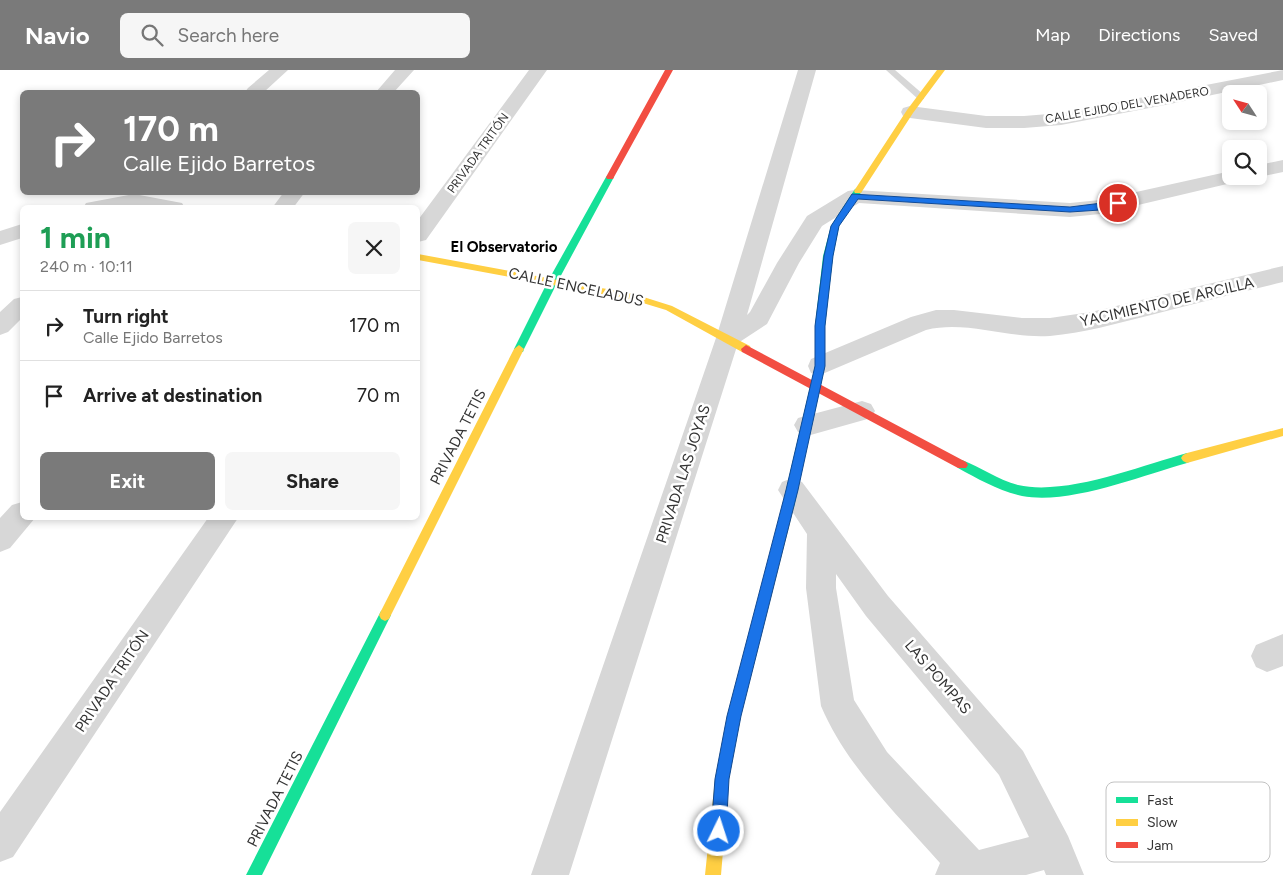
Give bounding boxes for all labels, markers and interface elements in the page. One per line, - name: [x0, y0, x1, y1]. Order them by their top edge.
- search box: [120, 13, 470, 58]
- text: Navio: [25, 21, 90, 50]
- icon: search: [138, 21, 166, 49]
- text: Search here: [178, 24, 279, 47]
- text: Map: [1035, 24, 1070, 46]
- text: Directions: [1098, 24, 1180, 46]
- text: Saved: [1208, 24, 1258, 46]
- street label: CALLE EJIDO DEL VENADERO: [1044, 84, 1210, 126]
- north arrow: [1222, 85, 1268, 130]
- map controls: [1222, 85, 1267, 185]
- text: 170 m: [123, 108, 219, 150]
- icon: right: [40, 110, 105, 175]
- street label: PRIVADA TRITÓN: [444, 110, 512, 196]
- button: search: [1222, 140, 1267, 185]
- text: Calle Ejido Barretos: [123, 150, 315, 177]
- pin: [1097, 182, 1139, 224]
- icon: arrive: [1104, 189, 1132, 217]
- text: 1 min: [40, 219, 111, 256]
- button: close: [348, 222, 400, 274]
- district label: El Observatorio: [451, 238, 558, 256]
- text: 240 m · 10:11: [40, 257, 133, 276]
- street label: CALLE ENCELADUS: [507, 264, 645, 310]
- street label: YACIMIENTO DE ARCILLA: [1078, 273, 1256, 331]
- text: Turn right: [83, 305, 169, 328]
- icon: right: [40, 312, 68, 340]
- text: 170 m: [349, 314, 400, 337]
- text: Calle Ejido Barretos: [83, 328, 223, 347]
- icon: arrive: [40, 382, 68, 410]
- text: Arrive at destination: [83, 384, 262, 407]
- text: 70 m: [357, 384, 400, 407]
- street label: PRIVADA TETIS: [426, 386, 490, 488]
- street label: PRIVADA LAS JOYAS: [652, 402, 714, 546]
- button: Exit: [40, 452, 215, 510]
- button: Share: [225, 452, 400, 510]
- street label: PRIVADA TRITÓN: [71, 626, 153, 736]
- street label: LAS POMPAS: [901, 636, 975, 718]
- street label: PRIVADA TETIS: [243, 748, 307, 850]
- legend: [1106, 782, 1270, 862]
- text: Fast: [1147, 792, 1173, 809]
- position arrow: [692, 804, 744, 856]
- text: Slow: [1147, 814, 1178, 831]
- text: Jam: [1147, 837, 1173, 854]

